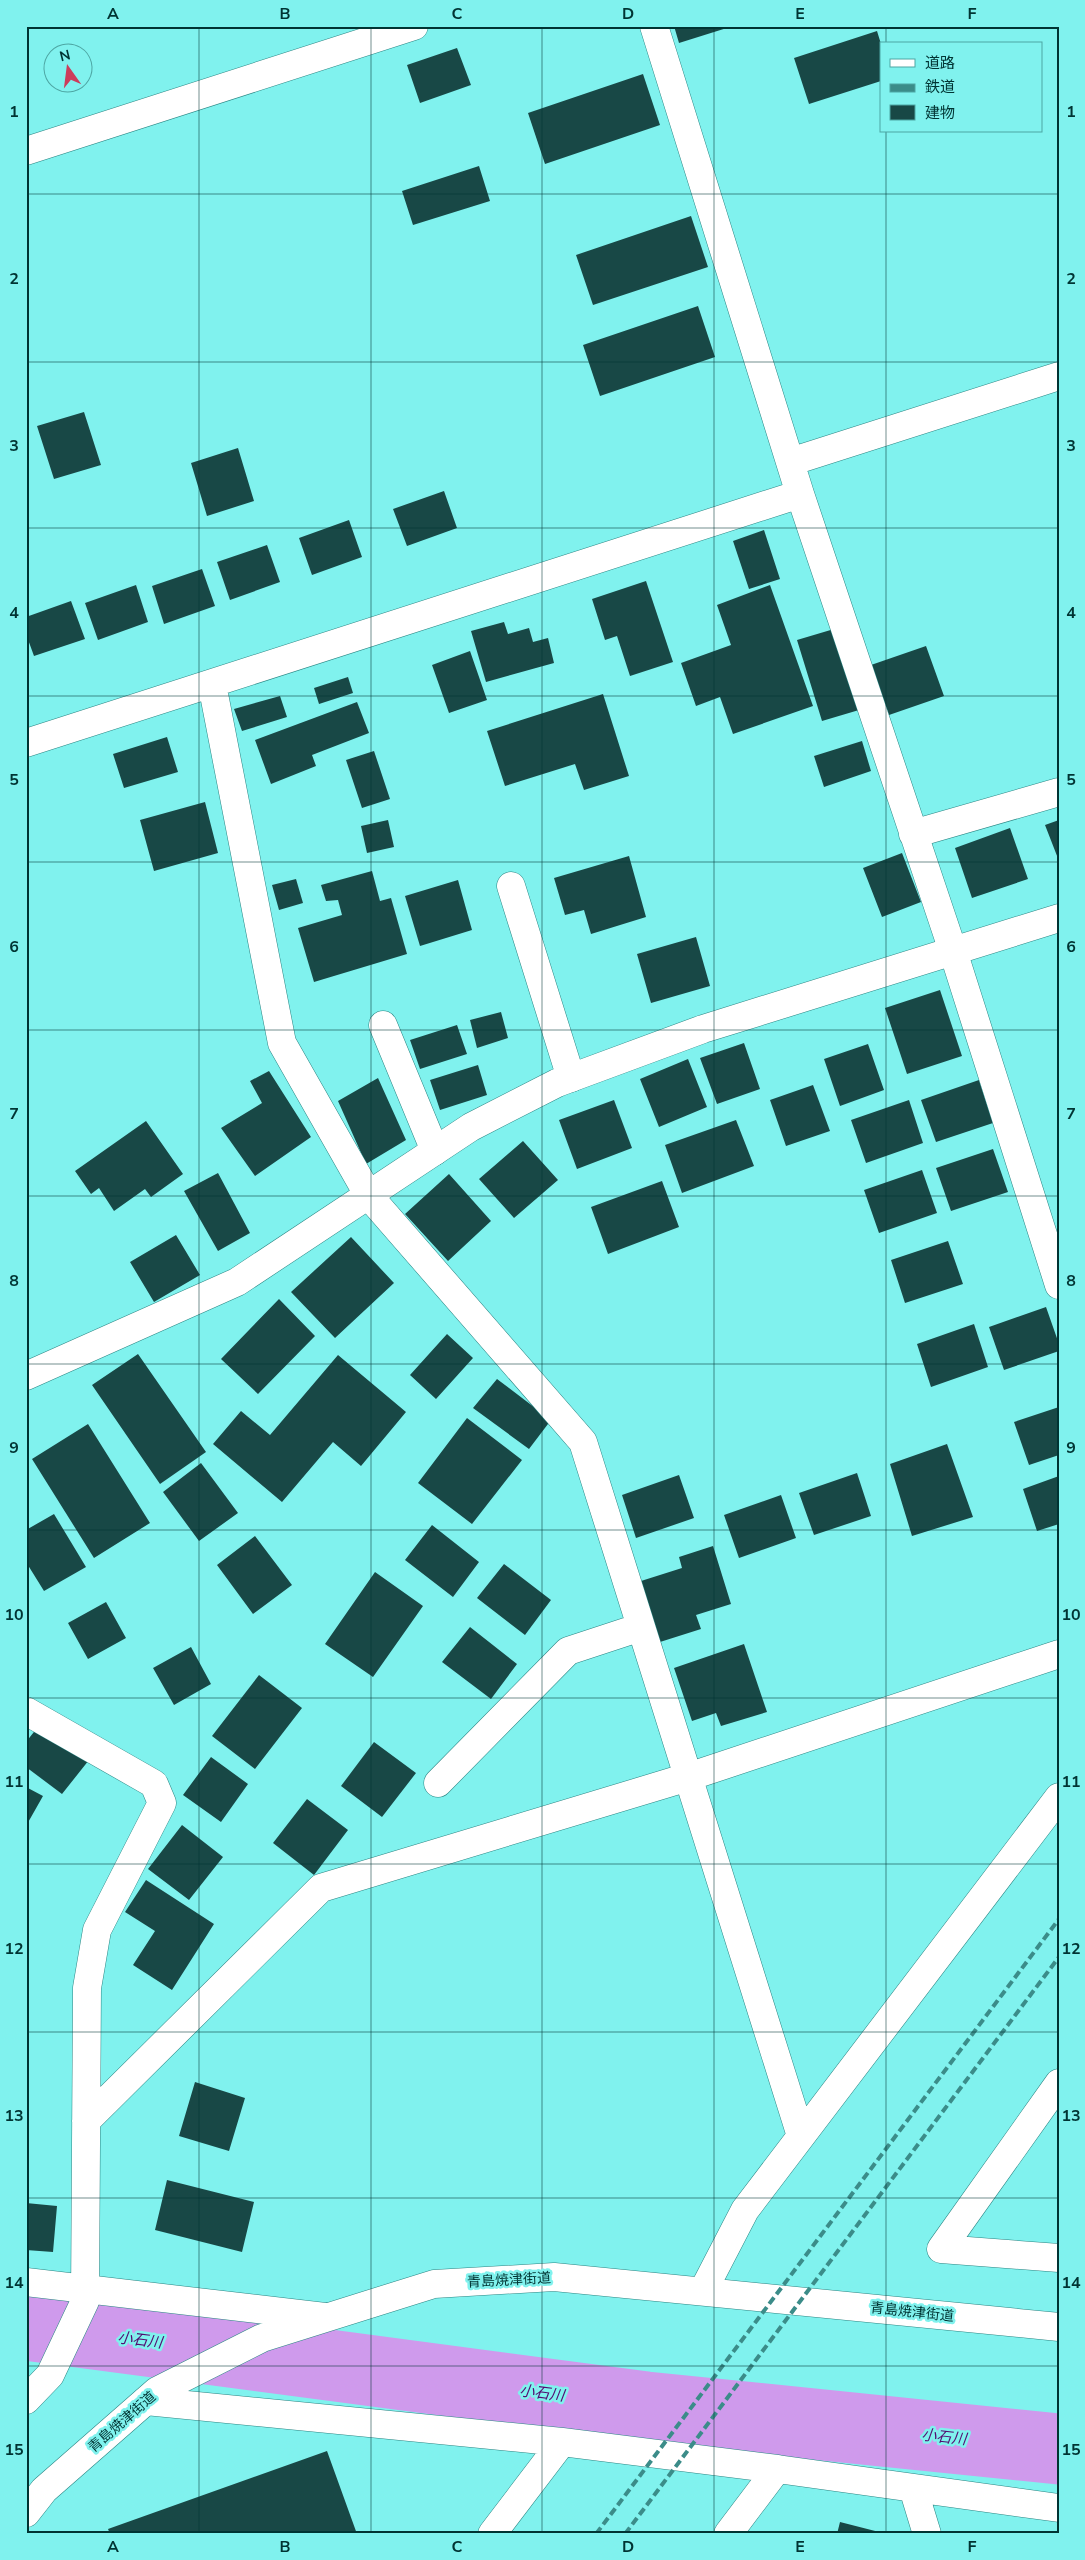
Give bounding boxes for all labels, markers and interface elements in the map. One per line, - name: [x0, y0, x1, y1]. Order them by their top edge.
- text: A: [107, 3, 119, 25]
- text: B: [279, 3, 291, 25]
- text: C: [452, 3, 463, 25]
- text: D: [622, 3, 634, 25]
- text: E: [795, 3, 805, 25]
- text: F: [968, 3, 977, 25]
- north arrow: [42, 42, 92, 92]
- legend: [880, 42, 1042, 132]
- text: N: [58, 45, 72, 66]
- text: 道路: [925, 53, 955, 73]
- text: 鉄道: [925, 77, 955, 97]
- text: 1: [9, 101, 19, 123]
- text: 1: [1066, 101, 1076, 123]
- text: 建物: [925, 103, 955, 123]
- text: 2: [9, 268, 19, 290]
- text: 2: [1066, 268, 1076, 290]
- text: 3: [9, 435, 19, 457]
- text: 3: [1066, 435, 1076, 457]
- text: 4: [9, 602, 19, 624]
- text: 4: [1066, 602, 1076, 624]
- text: 5: [9, 769, 19, 791]
- text: 5: [1066, 769, 1076, 791]
- text: 6: [9, 936, 19, 958]
- text: 6: [1066, 936, 1076, 958]
- text: 7: [9, 1103, 19, 1125]
- text: 7: [1066, 1103, 1076, 1125]
- text: 8: [9, 1270, 19, 1292]
- text: 8: [1066, 1270, 1076, 1292]
- text: 9: [9, 1437, 19, 1459]
- text: 9: [1066, 1437, 1076, 1459]
- text: 10: [4, 1604, 24, 1626]
- text: 10: [1061, 1604, 1081, 1626]
- text: 11: [4, 1771, 24, 1793]
- text: 11: [1061, 1771, 1081, 1793]
- text: 12: [4, 1938, 24, 1960]
- text: 12: [1061, 1938, 1081, 1960]
- text: 13: [4, 2105, 24, 2127]
- text: 13: [1061, 2105, 1081, 2127]
- street label: 青島焼津街道: [467, 2268, 551, 2292]
- text: 14: [4, 2272, 24, 2294]
- text: 14: [1061, 2272, 1081, 2294]
- street label: 青島焼津街道: [869, 2298, 955, 2326]
- water label: 小石川: [116, 2327, 166, 2353]
- water label: 小石川: [518, 2380, 568, 2406]
- street label: 青島焼津街道: [84, 2387, 160, 2457]
- water label: 小石川: [921, 2425, 969, 2450]
- text: 15: [4, 2439, 24, 2461]
- text: 15: [1061, 2439, 1081, 2461]
- text: A: [107, 2536, 119, 2558]
- text: B: [279, 2536, 291, 2558]
- text: C: [452, 2536, 463, 2558]
- text: D: [622, 2536, 634, 2558]
- text: E: [795, 2536, 805, 2558]
- text: F: [968, 2536, 977, 2558]

